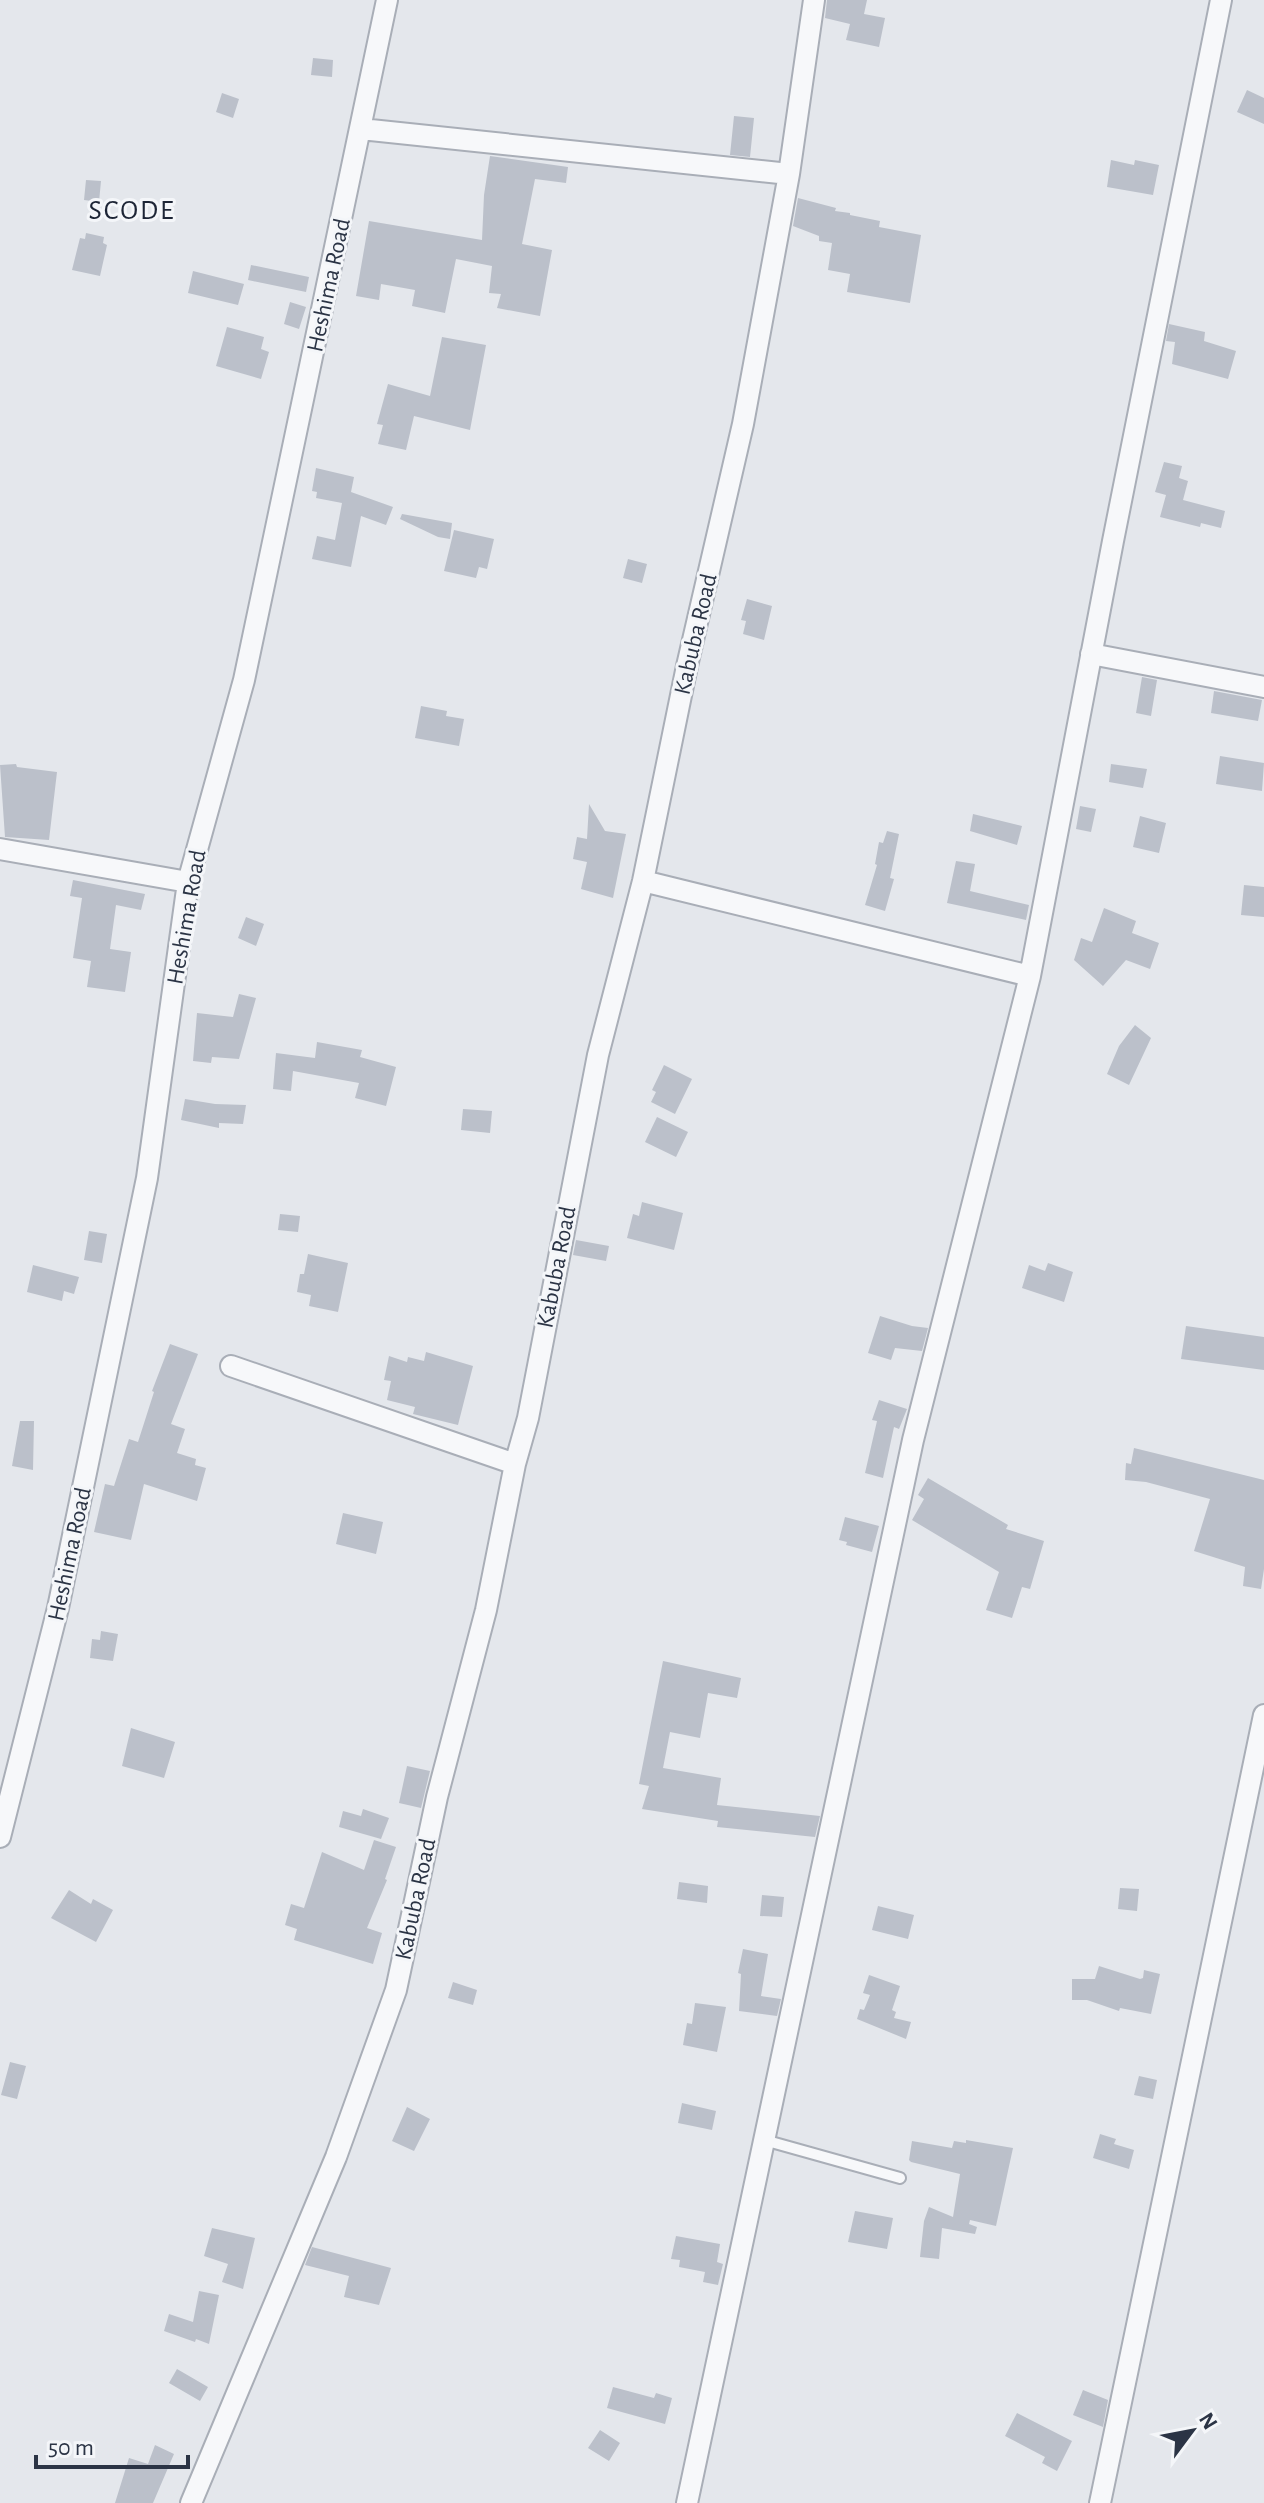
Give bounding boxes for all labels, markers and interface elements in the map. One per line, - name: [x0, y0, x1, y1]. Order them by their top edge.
- district label: SCODE: [88, 197, 176, 225]
- street label: Heshima Road: [303, 216, 355, 354]
- street label: Kabuba Road: [670, 571, 722, 697]
- street label: Heshima Road: [163, 848, 211, 986]
- street label: Kabuba Road: [533, 1204, 581, 1330]
- street label: Heshima Road: [44, 1485, 96, 1623]
- street label: Kabuba Road: [391, 1836, 441, 1962]
- north arrow: [1152, 2391, 1232, 2471]
- text: N: [1195, 2409, 1221, 2433]
- scale bar: [36, 2419, 188, 2469]
- text: 50 m: [48, 2436, 94, 2460]

